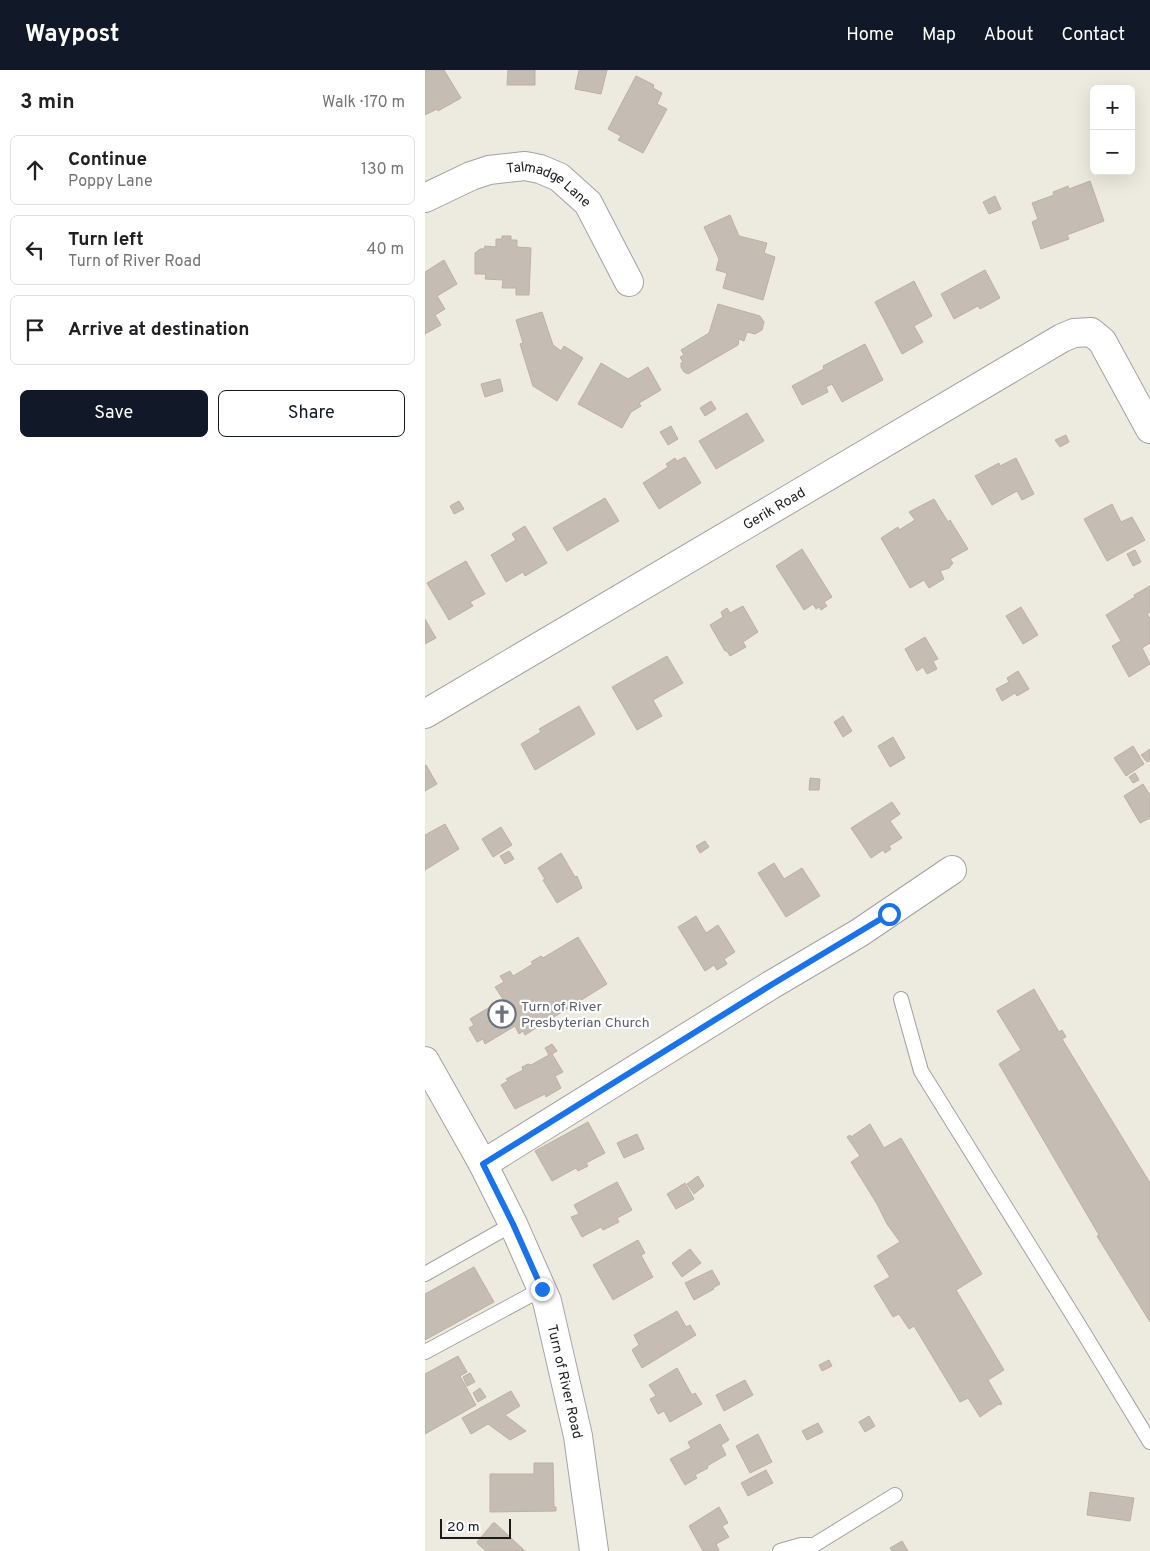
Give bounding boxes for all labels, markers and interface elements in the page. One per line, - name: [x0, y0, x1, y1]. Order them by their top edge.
- text: Waypost: [25, 20, 119, 50]
- text: Home: [846, 24, 894, 47]
- text: Map: [922, 24, 956, 47]
- text: About: [984, 24, 1033, 47]
- text: Contact: [1061, 24, 1125, 47]
- map controls: [1090, 85, 1135, 175]
- button: +: [1090, 85, 1135, 130]
- text: 3 min: [20, 89, 75, 116]
- text: Walk · 170 m: [322, 93, 405, 113]
- button: −: [1090, 130, 1135, 175]
- text: Continue: [68, 148, 147, 172]
- icon: ahead: [21, 156, 49, 184]
- street label: Talmadge Lane: [505, 159, 594, 212]
- text: 130 m: [361, 160, 404, 180]
- text: Poppy Lane: [68, 172, 153, 192]
- text: Turn left: [68, 228, 144, 252]
- icon: left: [21, 236, 49, 264]
- text: 40 m: [366, 240, 404, 260]
- text: Turn of River Road: [68, 252, 201, 272]
- icon: arrive: [21, 316, 49, 344]
- text: Arrive at destination: [68, 318, 249, 342]
- button: Save: [20, 390, 208, 437]
- button: Share: [218, 390, 405, 437]
- street label: Gerik Road: [740, 484, 809, 534]
- route start: [878, 903, 901, 926]
- church icon: Turn of River Presbyterian Church: [487, 999, 517, 1029]
- place label: Turn of River Presbyterian Church: [521, 999, 650, 1032]
- route end: [531, 1278, 554, 1301]
- street label: Turn of River Road: [543, 1323, 585, 1441]
- scale bar: [440, 1516, 511, 1539]
- text: 20 m: [447, 1519, 480, 1536]

